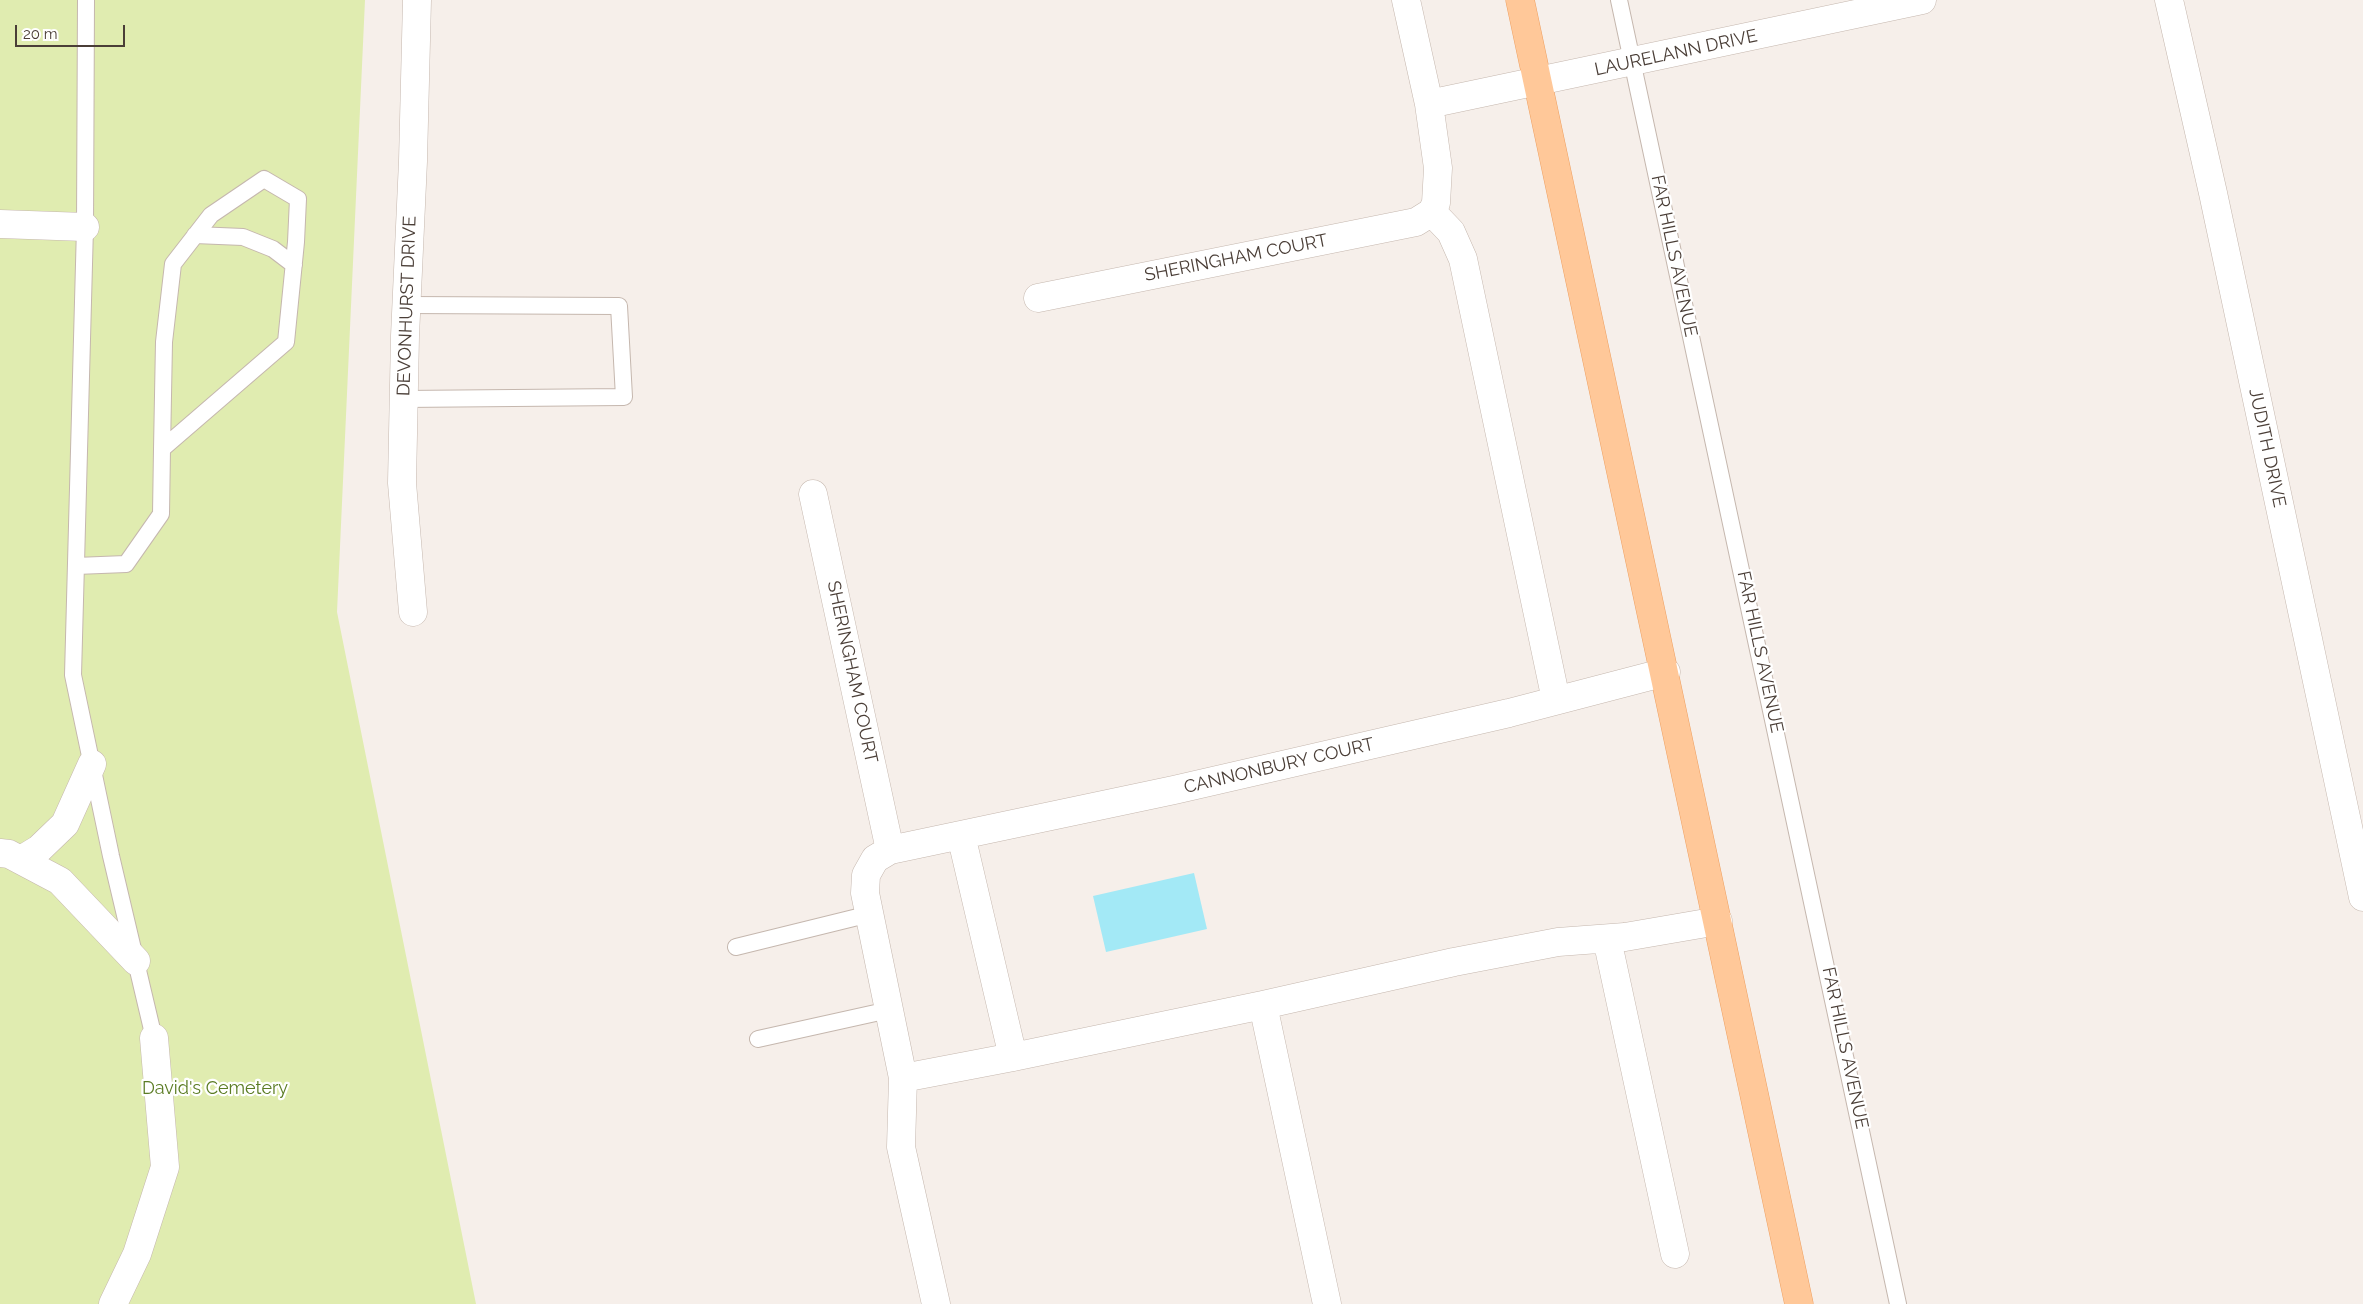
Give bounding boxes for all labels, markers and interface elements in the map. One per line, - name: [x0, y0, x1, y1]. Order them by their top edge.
- scale bar: [18, 15, 128, 47]
- text: 20 m: [23, 25, 58, 43]
- street label: LAURELANN DRIVE: [1593, 25, 1759, 81]
- street label: FAR HILLS AVENUE: [1646, 173, 1702, 339]
- street label: DEVONHURST DRIVE: [393, 215, 421, 397]
- street label: SHERINGHAM COURT: [1143, 230, 1329, 286]
- street label: JUDITH DRIVE: [2244, 387, 2290, 509]
- street label: FAR HILLS AVENUE: [1732, 569, 1788, 735]
- street label: SHERINGHAM COURT: [822, 579, 882, 765]
- street label: CANNONBURY COURT: [1182, 734, 1376, 798]
- street label: FAR HILLS AVENUE: [1817, 965, 1873, 1131]
- park label: David's Cemetery: [142, 1078, 288, 1100]

